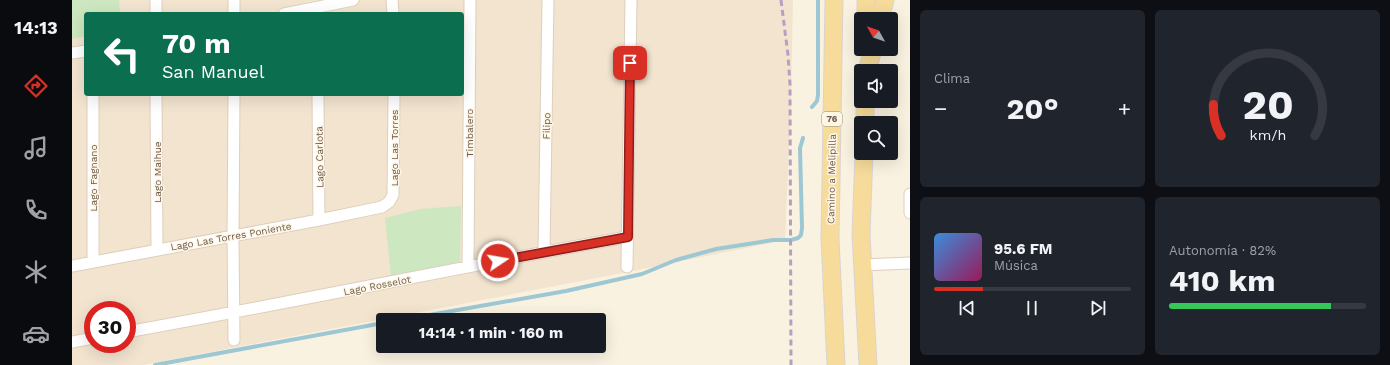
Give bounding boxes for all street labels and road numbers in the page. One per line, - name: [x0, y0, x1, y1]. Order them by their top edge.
- street label: Timbalero: [464, 109, 475, 157]
- street label: Lago Las Torres: [389, 110, 400, 186]
- road number: 76: [822, 112, 842, 126]
- street label: Filipo: [541, 113, 552, 139]
- street label: Lago Carlota: [313, 126, 326, 188]
- street label: Camino a Melipilla: [825, 134, 838, 224]
- street label: Lago Maihue: [152, 141, 163, 203]
- street label: Lago Fagnano: [88, 145, 99, 211]
- street label: Lago Las Torres Poniente: [170, 220, 293, 253]
- street label: Lago Rosselot: [343, 273, 412, 297]

